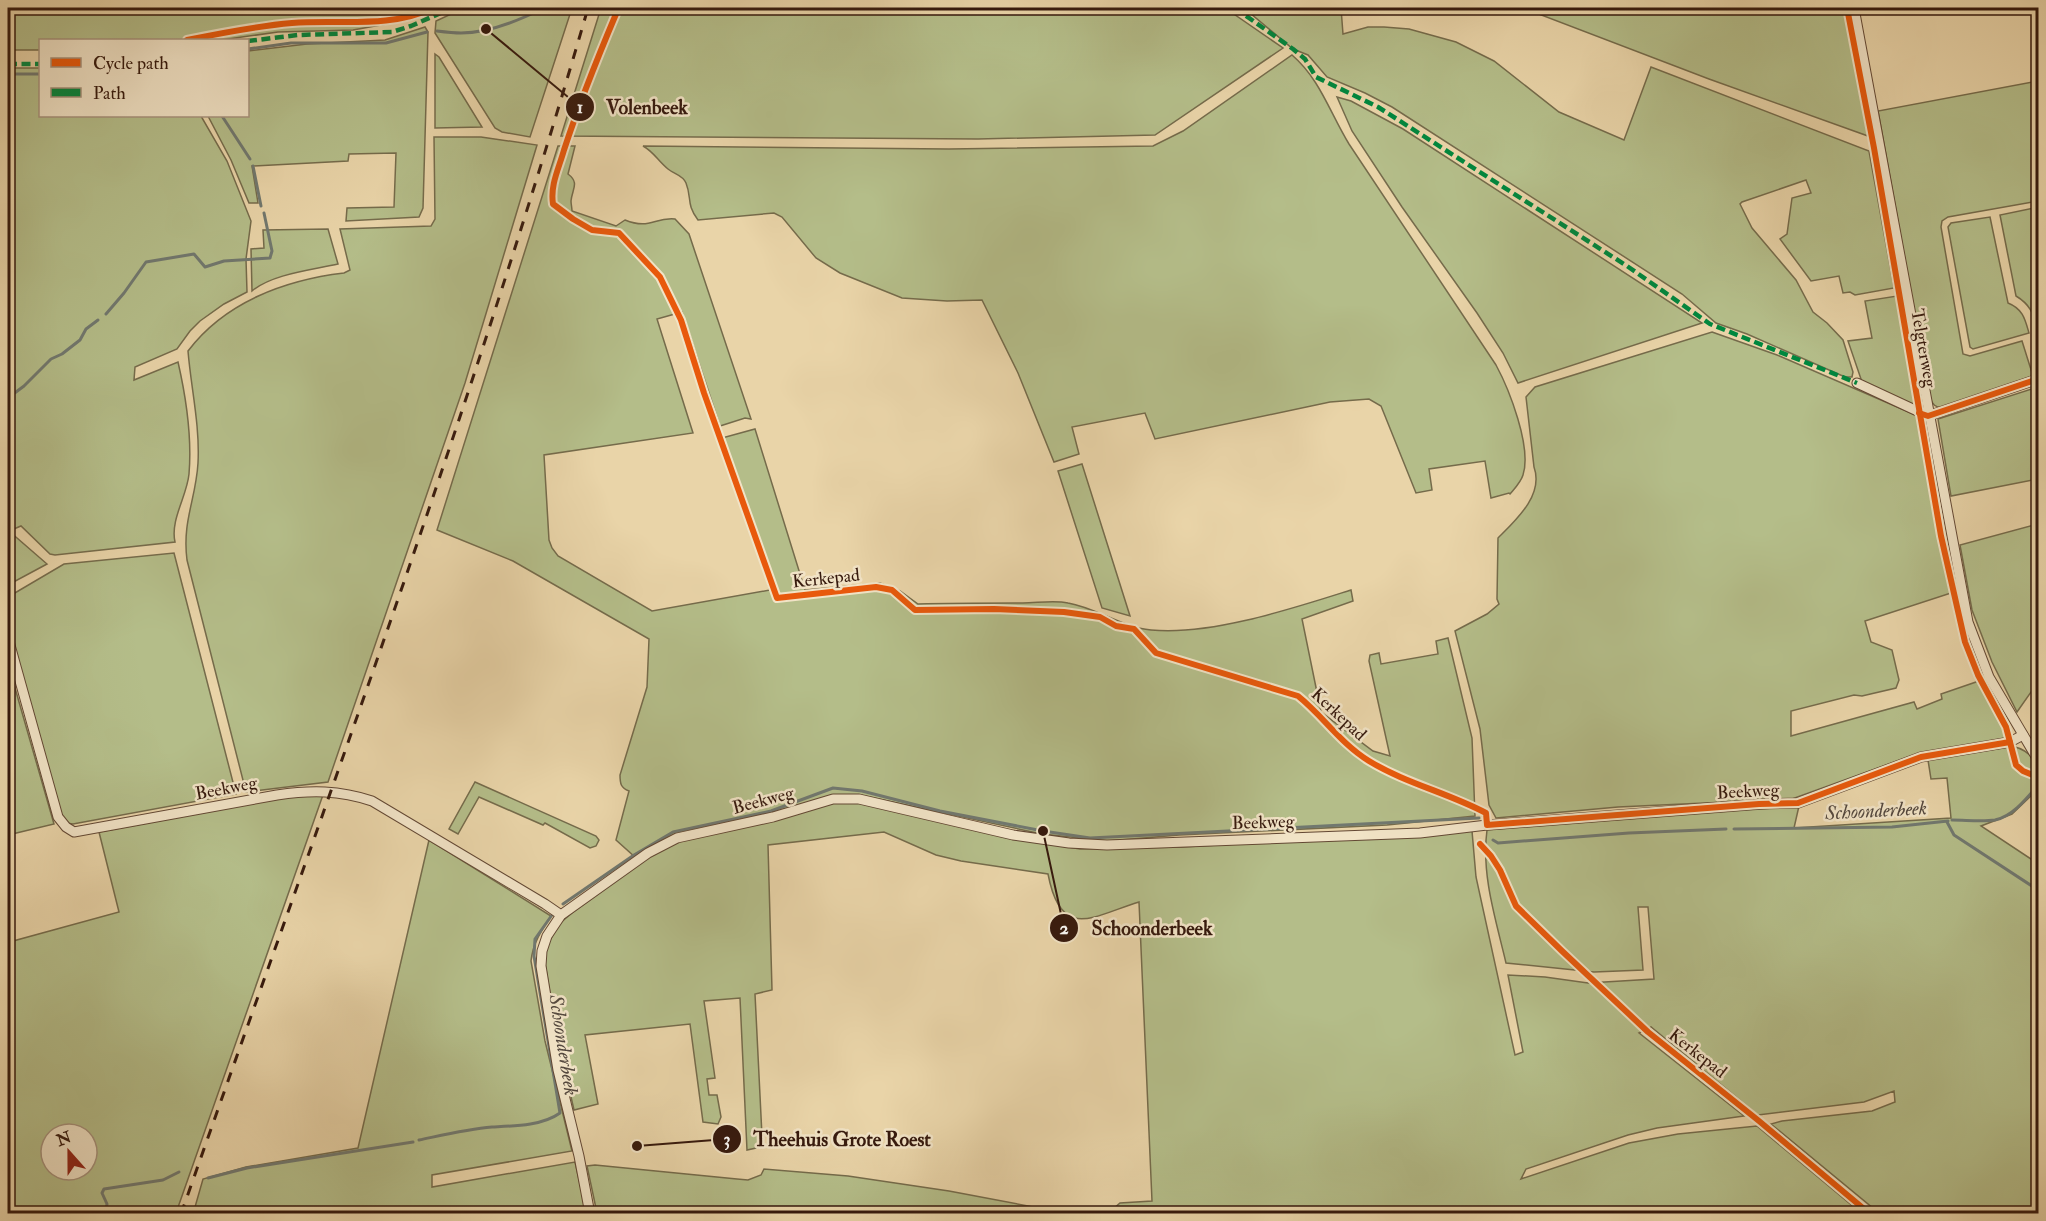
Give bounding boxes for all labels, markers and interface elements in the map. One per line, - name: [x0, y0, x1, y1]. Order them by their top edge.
- legend: [39, 39, 249, 117]
- text: Cycle path: [93, 52, 169, 75]
- text: Path: [93, 82, 126, 105]
- callout: Volenbeek: [565, 88, 700, 126]
- text: Volenbeek: [605, 95, 688, 120]
- text: 1: [577, 96, 583, 119]
- street label: Telgterweg: [1905, 307, 1942, 390]
- street label: Kerkepad: [791, 564, 861, 593]
- street label: Kerkepad: [1306, 683, 1371, 746]
- street label: Beekweg: [193, 771, 260, 806]
- street label: Beekweg: [1716, 778, 1781, 805]
- street label: Beekweg: [730, 781, 797, 820]
- water label: Schoonderbeek: [1824, 795, 1928, 826]
- street label: Beekweg: [1231, 810, 1296, 835]
- callout: Schoonderbeek: [1049, 909, 1224, 947]
- text: Schoonderbeek: [1092, 916, 1213, 941]
- text: 2: [1059, 917, 1069, 940]
- water label: Schoonderbeek: [543, 992, 584, 1097]
- street label: Kerkepad: [1664, 1023, 1732, 1083]
- callout: Theehuis Grote Roest: [712, 1120, 943, 1158]
- north arrow: [39, 1122, 99, 1182]
- text: N: [53, 1127, 75, 1151]
- text: Theehuis Grote Roest: [752, 1127, 931, 1152]
- text: 3: [724, 1128, 731, 1151]

